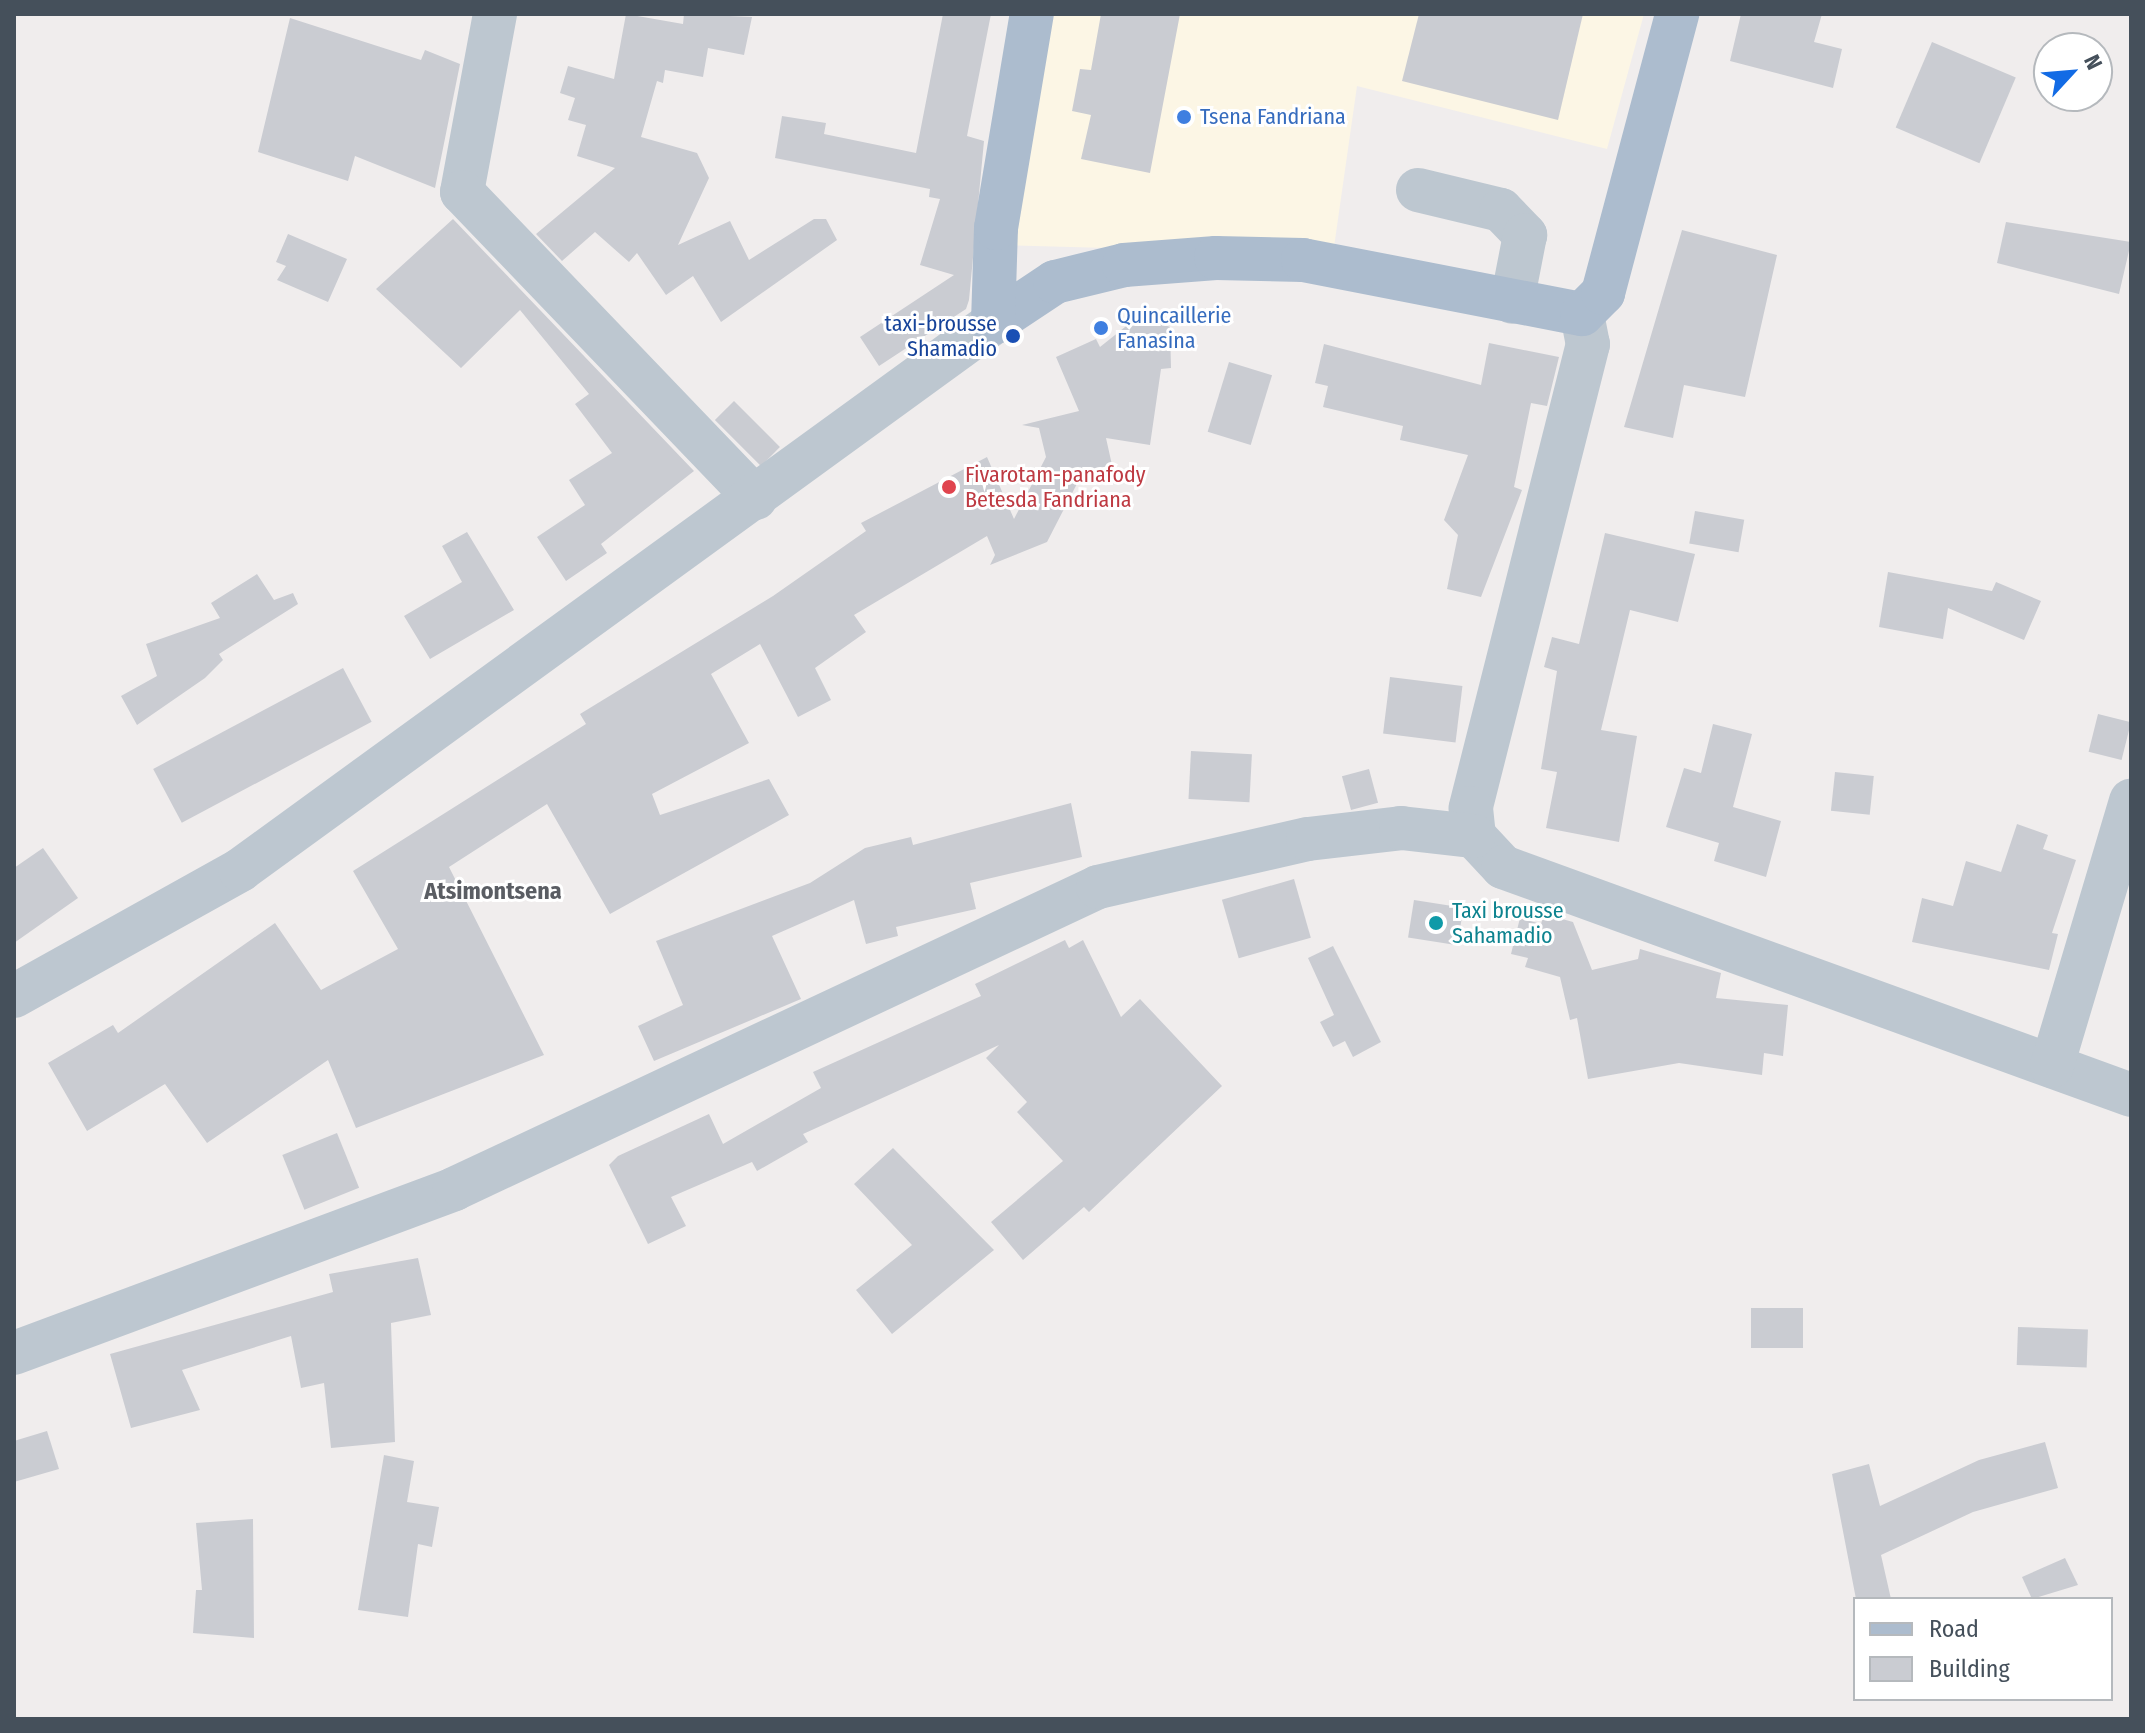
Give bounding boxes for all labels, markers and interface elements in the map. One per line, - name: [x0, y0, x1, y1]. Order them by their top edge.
- north arrow: [2033, 32, 2113, 112]
- text: N: [2078, 50, 2108, 74]
- place label: Tsena Fandriana: [1200, 104, 1346, 130]
- marker: Tsena Fandriana: [1175, 108, 1193, 126]
- place label: Quincaillerie Fanasina: [1117, 302, 1231, 354]
- place label: taxi-brousse Shamadio: [885, 310, 997, 362]
- marker: Quincaillerie Fanasina: [1092, 319, 1110, 337]
- marker: taxi-brousse Shamadio: [1004, 327, 1022, 345]
- place label: Fivarotam-panafody Betesda Fandriana: [965, 461, 1146, 512]
- marker: Fivarotam-panafody Betesda Fandriana: [940, 478, 958, 496]
- district label: Atsimontsena: [424, 878, 562, 906]
- place label: Taxi brousse Sahamadio: [1452, 897, 1563, 948]
- marker: Taxi brousse Sahamadio: [1427, 914, 1445, 932]
- legend: [1853, 1597, 2113, 1701]
- text: Road: [1929, 1615, 1979, 1643]
- text: Building: [1929, 1655, 2010, 1683]

